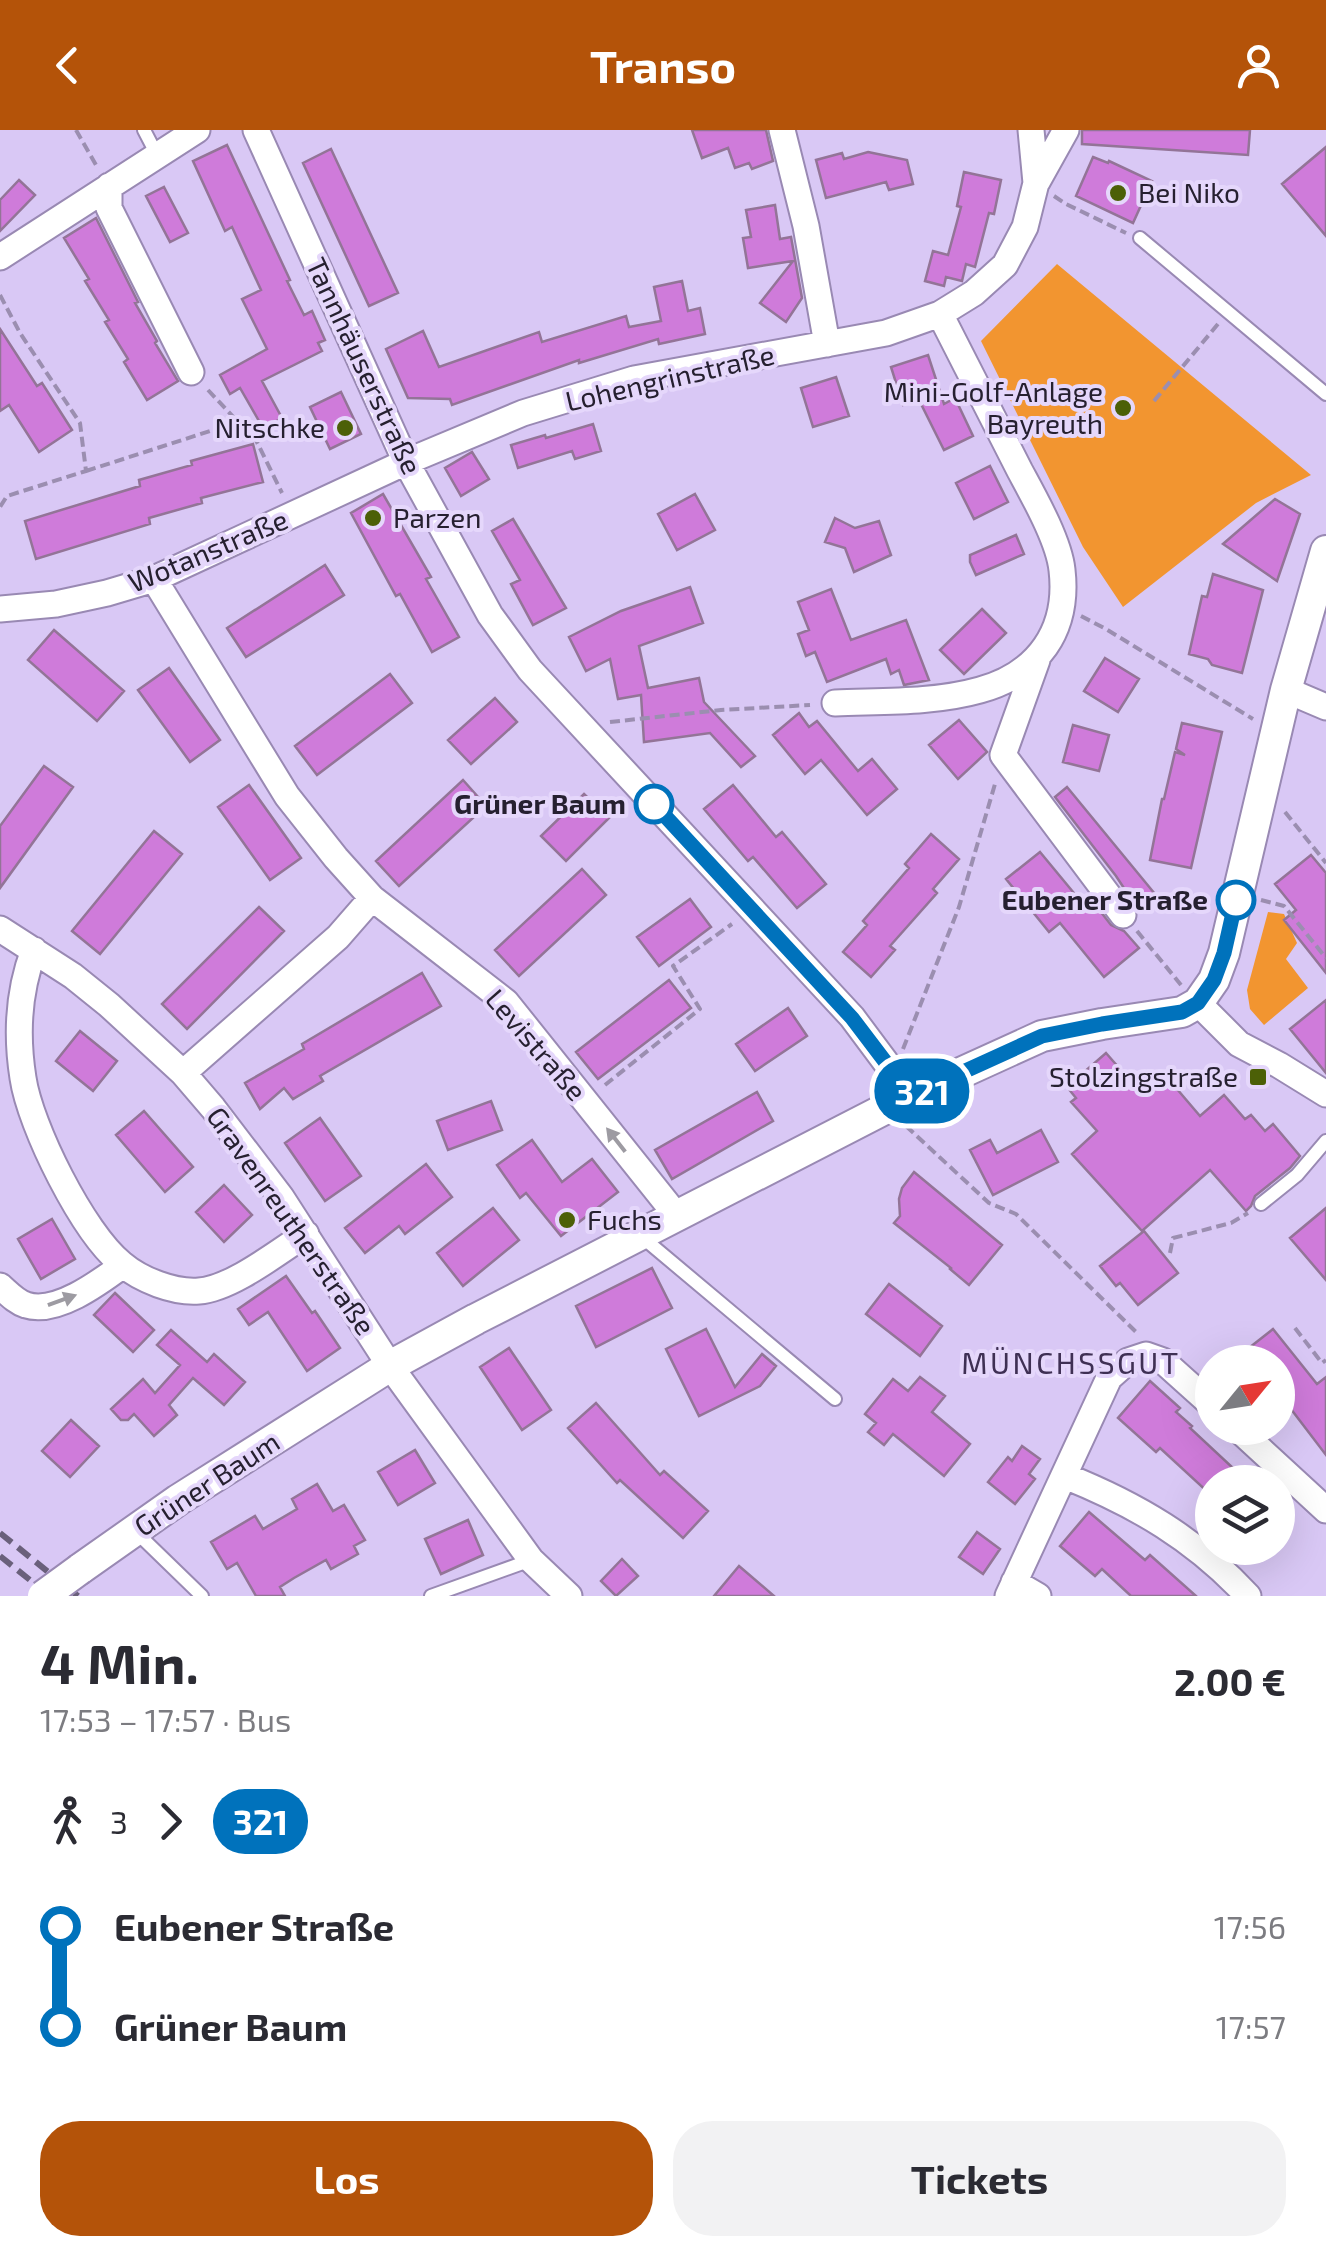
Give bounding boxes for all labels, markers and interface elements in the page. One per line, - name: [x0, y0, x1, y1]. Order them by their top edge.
- icon: back: [40, 38, 95, 93]
- text: Transo: [590, 38, 736, 92]
- icon: person: [1231, 38, 1286, 93]
- place label: Bei Niko: [1138, 175, 1240, 209]
- marker: Bei Niko: [1107, 182, 1129, 204]
- street label: Tannhäuserstraße: [300, 252, 430, 479]
- street label: Lohengrinstraße: [562, 336, 778, 418]
- place label: Mini-Golf-Anlage Bayreuth: [884, 374, 1103, 440]
- marker: Mini-Golf-Anlage Bayreuth: [1112, 397, 1134, 419]
- place label: Nitschke: [215, 410, 325, 444]
- marker: Nitschke: [334, 417, 356, 439]
- place label: Parzen: [393, 500, 482, 534]
- street label: Wotanstraße: [123, 501, 292, 599]
- marker: Parzen: [362, 507, 384, 529]
- marker: Grüner Baum: [635, 785, 673, 823]
- place label: Grüner Baum: [454, 786, 626, 820]
- marker: Eubener Straße: [1217, 881, 1255, 919]
- place label: Eubener Straße: [1001, 882, 1208, 916]
- street label: Levistraße: [479, 982, 594, 1107]
- line badge: 321: [864, 1058, 980, 1124]
- place label: Stolzingstraße: [1049, 1059, 1238, 1093]
- marker: Stolzingstraße: [1247, 1066, 1269, 1088]
- text: 321: [894, 1070, 950, 1112]
- street label: Gravenreutherstraße: [200, 1100, 383, 1341]
- one-way arrow: [606, 1127, 627, 1152]
- place label: Fuchs: [587, 1202, 662, 1236]
- marker: Fuchs: [556, 1209, 578, 1231]
- one-way arrow: [47, 1292, 77, 1307]
- district label: MÜNCHSSGUT: [961, 1344, 1181, 1380]
- north arrow: [1195, 1345, 1295, 1445]
- map controls: [1195, 1345, 1295, 1565]
- street label: Grüner Baum: [128, 1424, 285, 1543]
- button: layers: [1195, 1465, 1295, 1565]
- text: 4 Min.: [40, 1629, 199, 1695]
- text: 2.00 €: [1174, 1658, 1286, 1704]
- text: 17:53 – 17:57 · Bus: [40, 1700, 291, 1738]
- icon: walk: [40, 1794, 95, 1849]
- icon: forward: [143, 1794, 198, 1849]
- text: 321: [233, 1800, 288, 1842]
- text: 3: [110, 1802, 128, 1840]
- text: Eubener Straße: [114, 1903, 394, 1949]
- text: 17:56: [1214, 1907, 1286, 1945]
- text: Grüner Baum: [114, 2003, 347, 2049]
- text: 17:57: [1216, 2007, 1286, 2045]
- button: Los: [40, 2121, 653, 2236]
- button: Tickets: [673, 2121, 1286, 2236]

